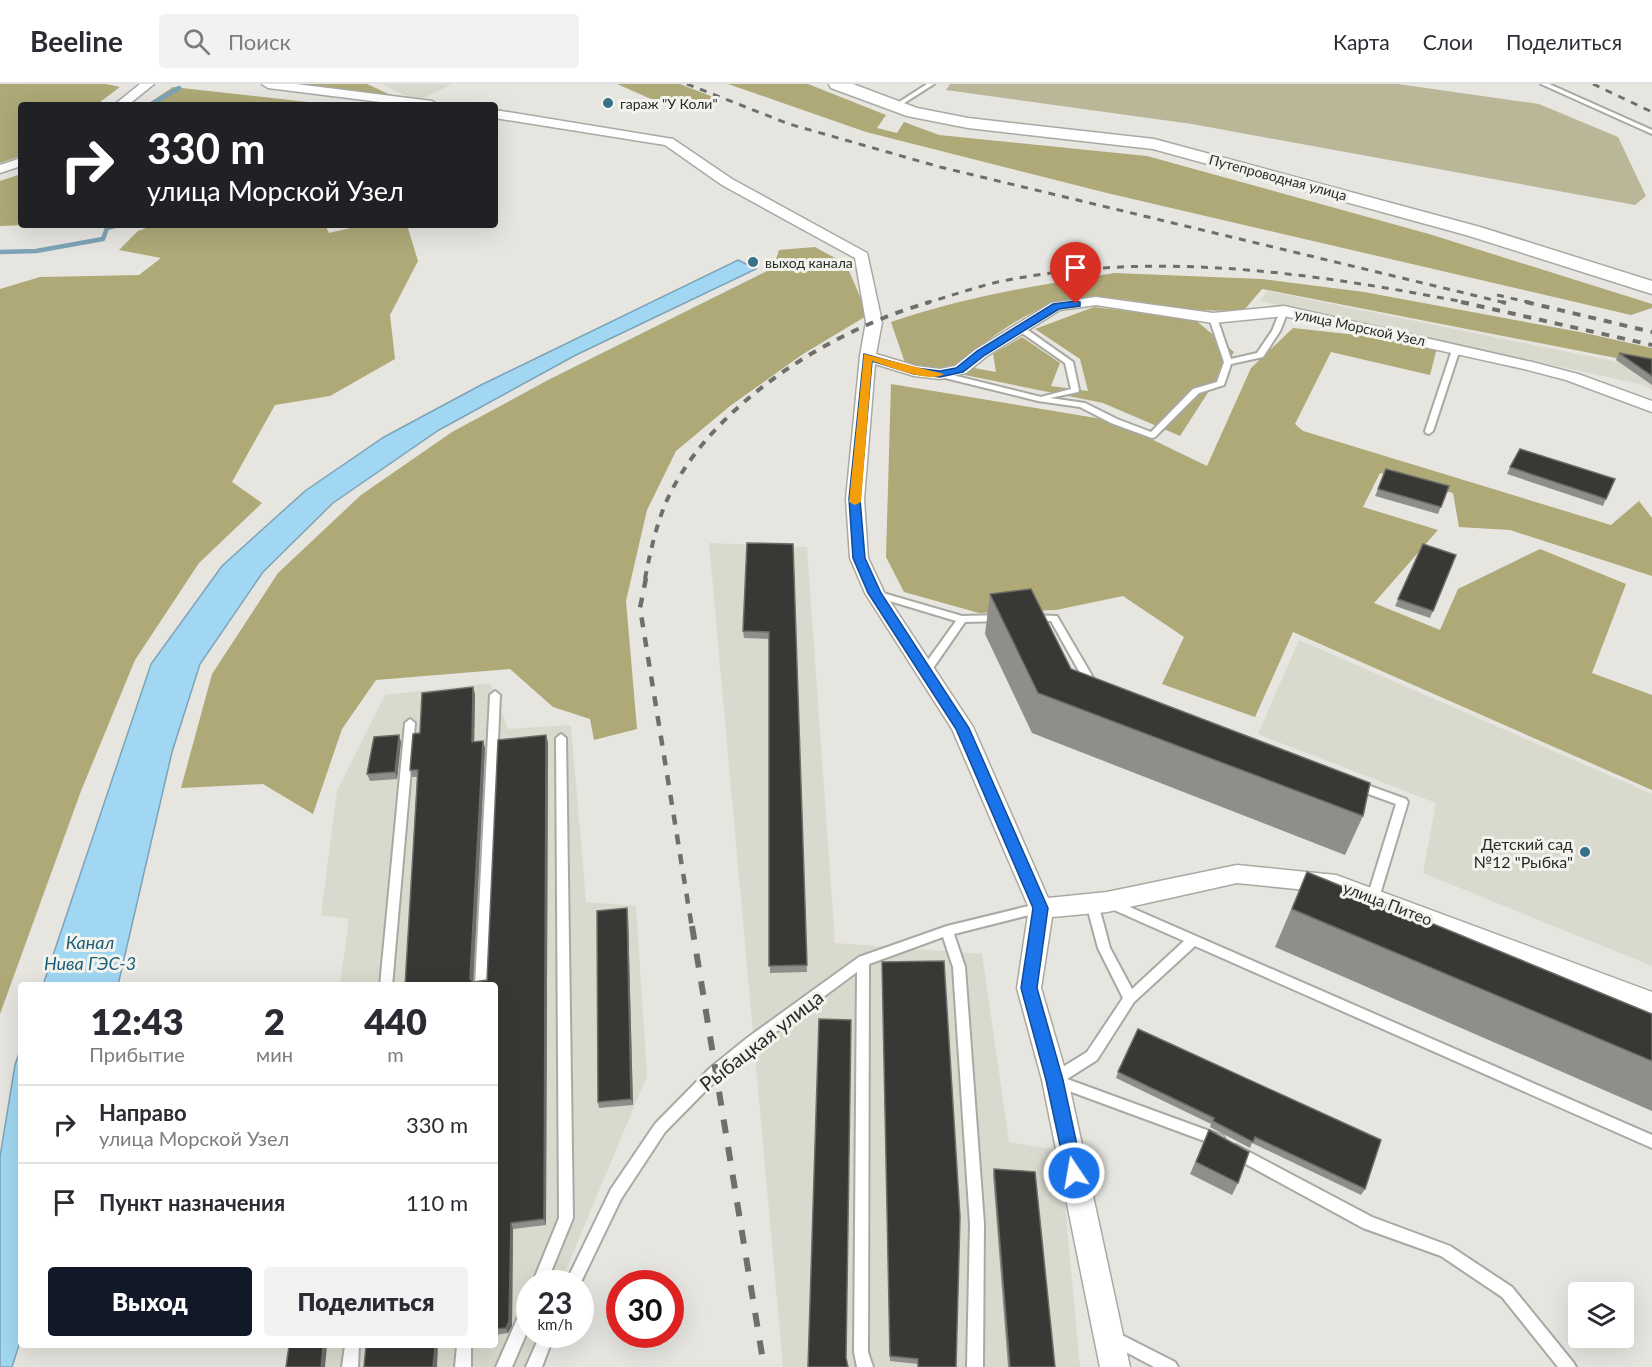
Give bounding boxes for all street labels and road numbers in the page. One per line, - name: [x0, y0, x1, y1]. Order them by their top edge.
- street label: Путепроводная улица: [1207, 150, 1349, 204]
- street label: улица Морской Узел: [1293, 305, 1427, 349]
- street label: улица Питео: [1341, 877, 1435, 929]
- street label: Рыбацкая улица: [695, 984, 827, 1096]

